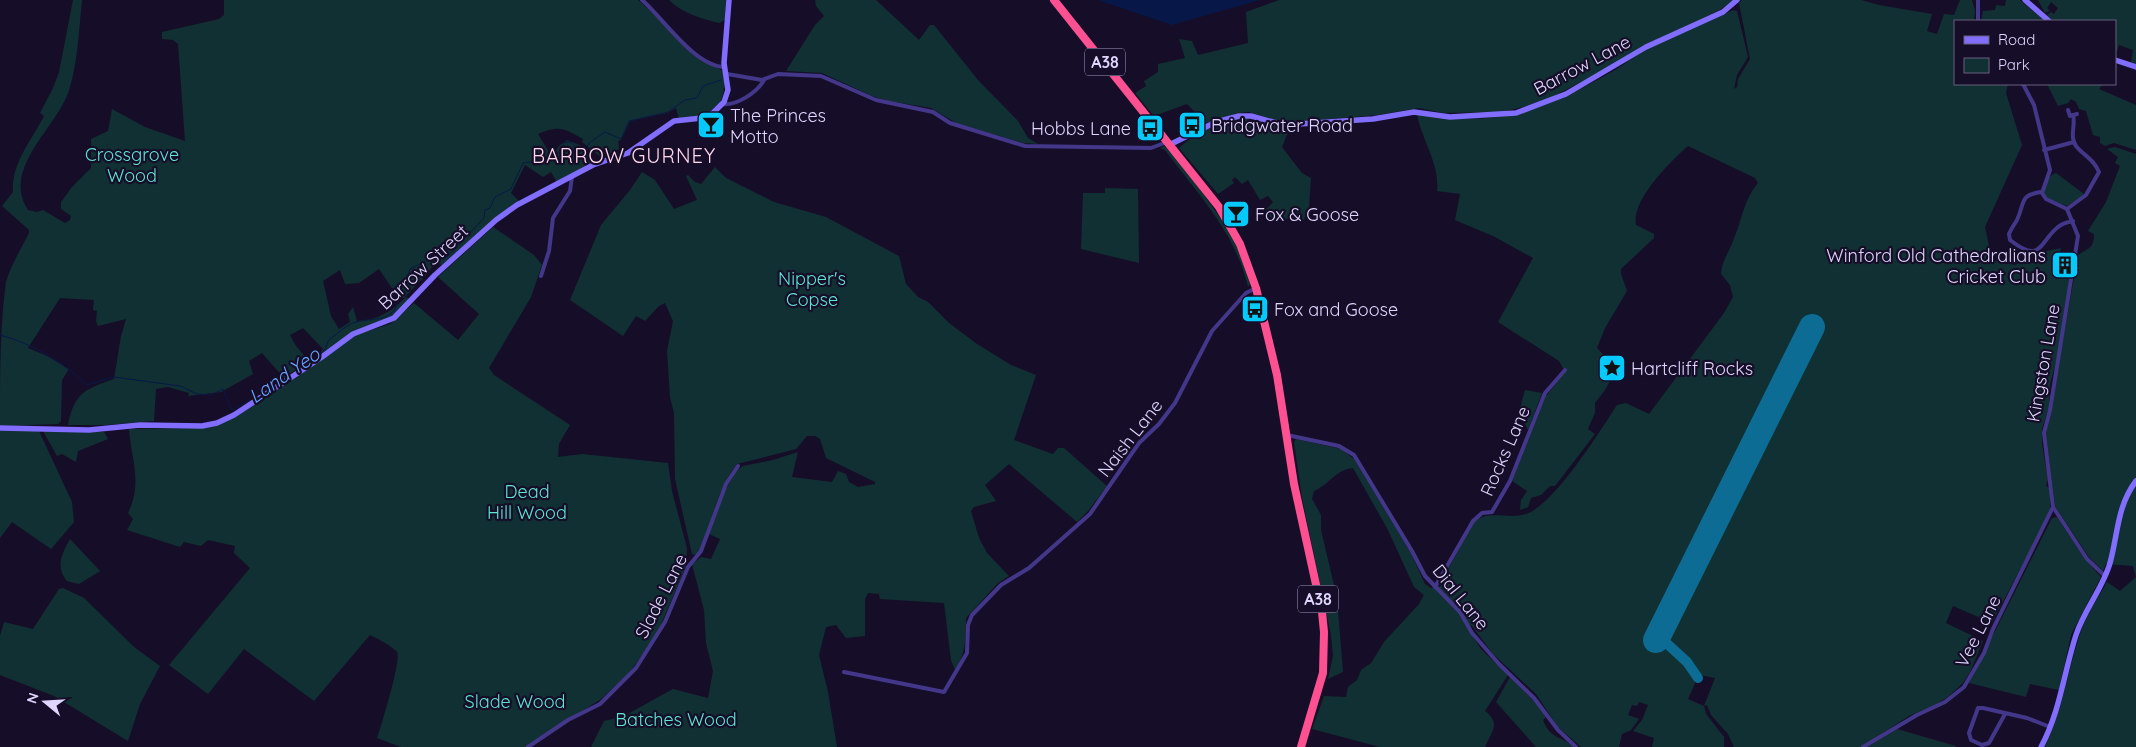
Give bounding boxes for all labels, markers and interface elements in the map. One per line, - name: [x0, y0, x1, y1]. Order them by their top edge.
- legend: [1954, 20, 2116, 85]
- street label: Barrow Lane: [1530, 30, 1634, 100]
- text: Road: [1998, 30, 2035, 49]
- road number: A38: [1085, 48, 1125, 76]
- text: Park: [1998, 55, 2030, 74]
- place label: The Princes Motto: [730, 104, 826, 148]
- bar icon: The Princes Motto: [696, 110, 726, 140]
- bus stop icon: Bridgwater Road: [1177, 110, 1207, 140]
- bus stop icon: Hobbs Lane: [1135, 113, 1165, 143]
- place label: Bridgwater Road: [1211, 114, 1353, 137]
- place label: Hobbs Lane: [1031, 117, 1131, 140]
- park label: Crossgrove Wood: [85, 143, 179, 187]
- district label: BARROW GURNEY: [532, 143, 716, 168]
- bar icon: Fox & Goose: [1221, 199, 1251, 229]
- place label: Fox & Goose: [1255, 203, 1359, 226]
- street label: Barrow Street: [373, 220, 473, 314]
- place label: Winford Old Cathedralians Cricket Club: [1826, 244, 2046, 288]
- building icon: Winford Old Cathedralians Cricket Club: [2050, 250, 2080, 280]
- park label: Nipper's Copse: [778, 267, 846, 311]
- bus stop icon: Fox and Goose: [1240, 294, 1270, 324]
- place label: Fox and Goose: [1274, 298, 1398, 321]
- street label: Kingston Lane: [2021, 302, 2065, 424]
- water label: Land Yeo: [244, 341, 325, 408]
- place icon: Hartcliff Rocks: [1597, 353, 1627, 383]
- place label: Hartcliff Rocks: [1631, 357, 1753, 380]
- street label: Naish Lane: [1092, 394, 1168, 482]
- street label: Rocks Lane: [1475, 402, 1535, 500]
- park label: Dead Hill Wood: [487, 480, 567, 524]
- street label: Slade Lane: [630, 550, 692, 642]
- street label: Dial Lane: [1428, 560, 1494, 634]
- road number: A38: [1298, 586, 1338, 612]
- street label: Vee Lane: [1950, 591, 2006, 671]
- north arrow: [20, 677, 70, 727]
- text: N: [22, 690, 43, 706]
- park label: Slade Wood: [465, 690, 565, 713]
- park label: Batches Wood: [615, 708, 737, 731]

